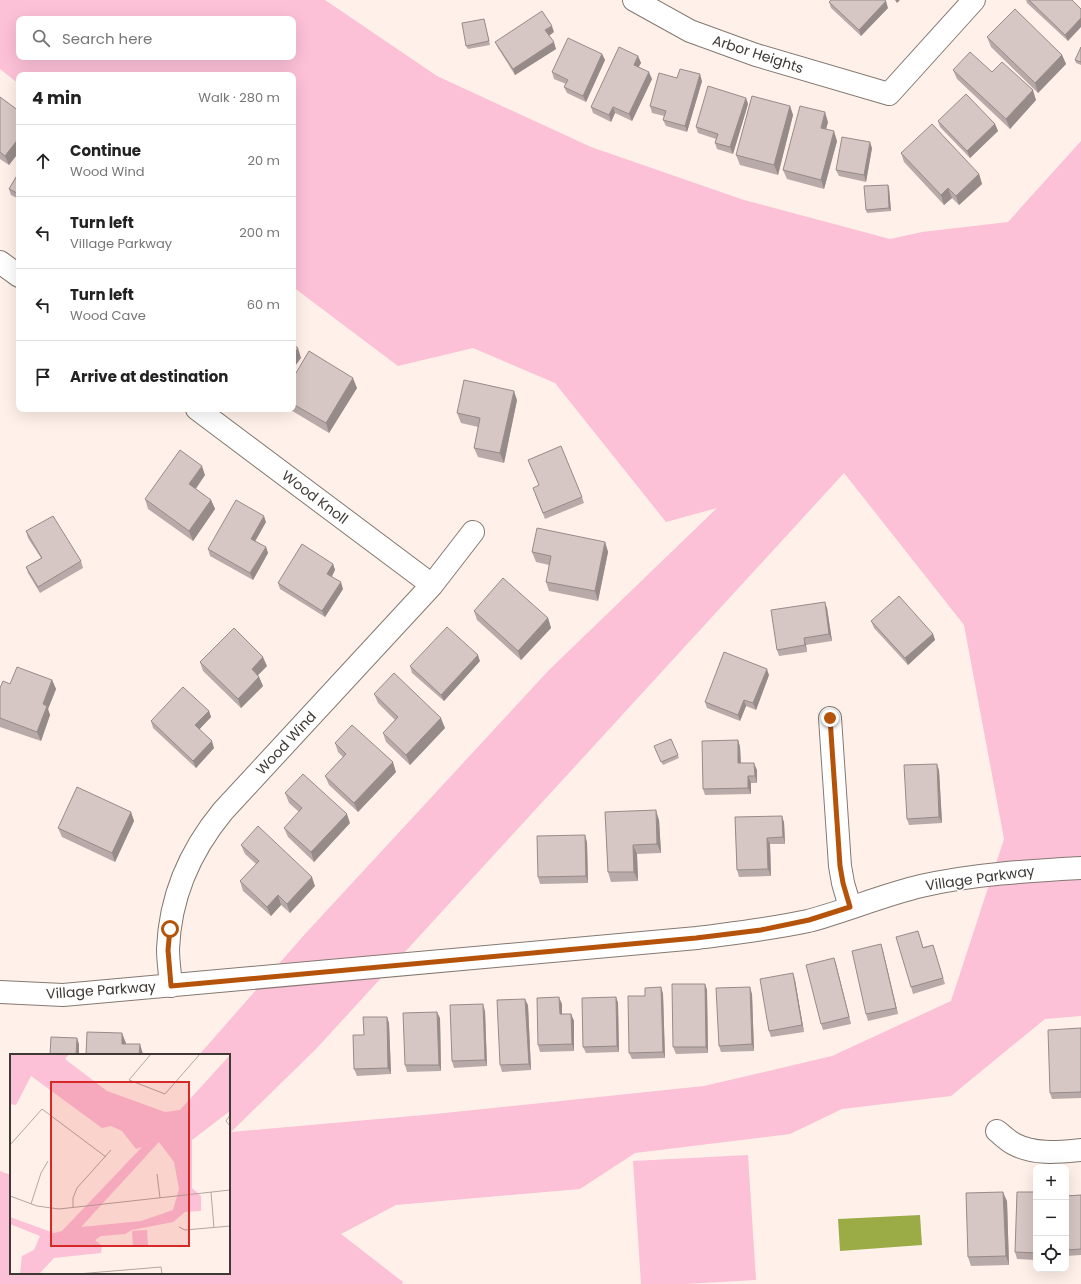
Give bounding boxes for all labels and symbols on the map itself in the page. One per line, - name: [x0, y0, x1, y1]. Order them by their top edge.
- street label: Arbor Heights: [710, 30, 806, 78]
- street label: Wood Knoll: [278, 466, 352, 528]
- street label: Wood Wind: [251, 707, 321, 779]
- route end: [821, 709, 839, 727]
- street label: Village Parkway: [924, 860, 1036, 896]
- route start: [161, 920, 179, 938]
- street label: Village Parkway: [45, 976, 157, 1004]
- inset map: [10, 1054, 230, 1274]

